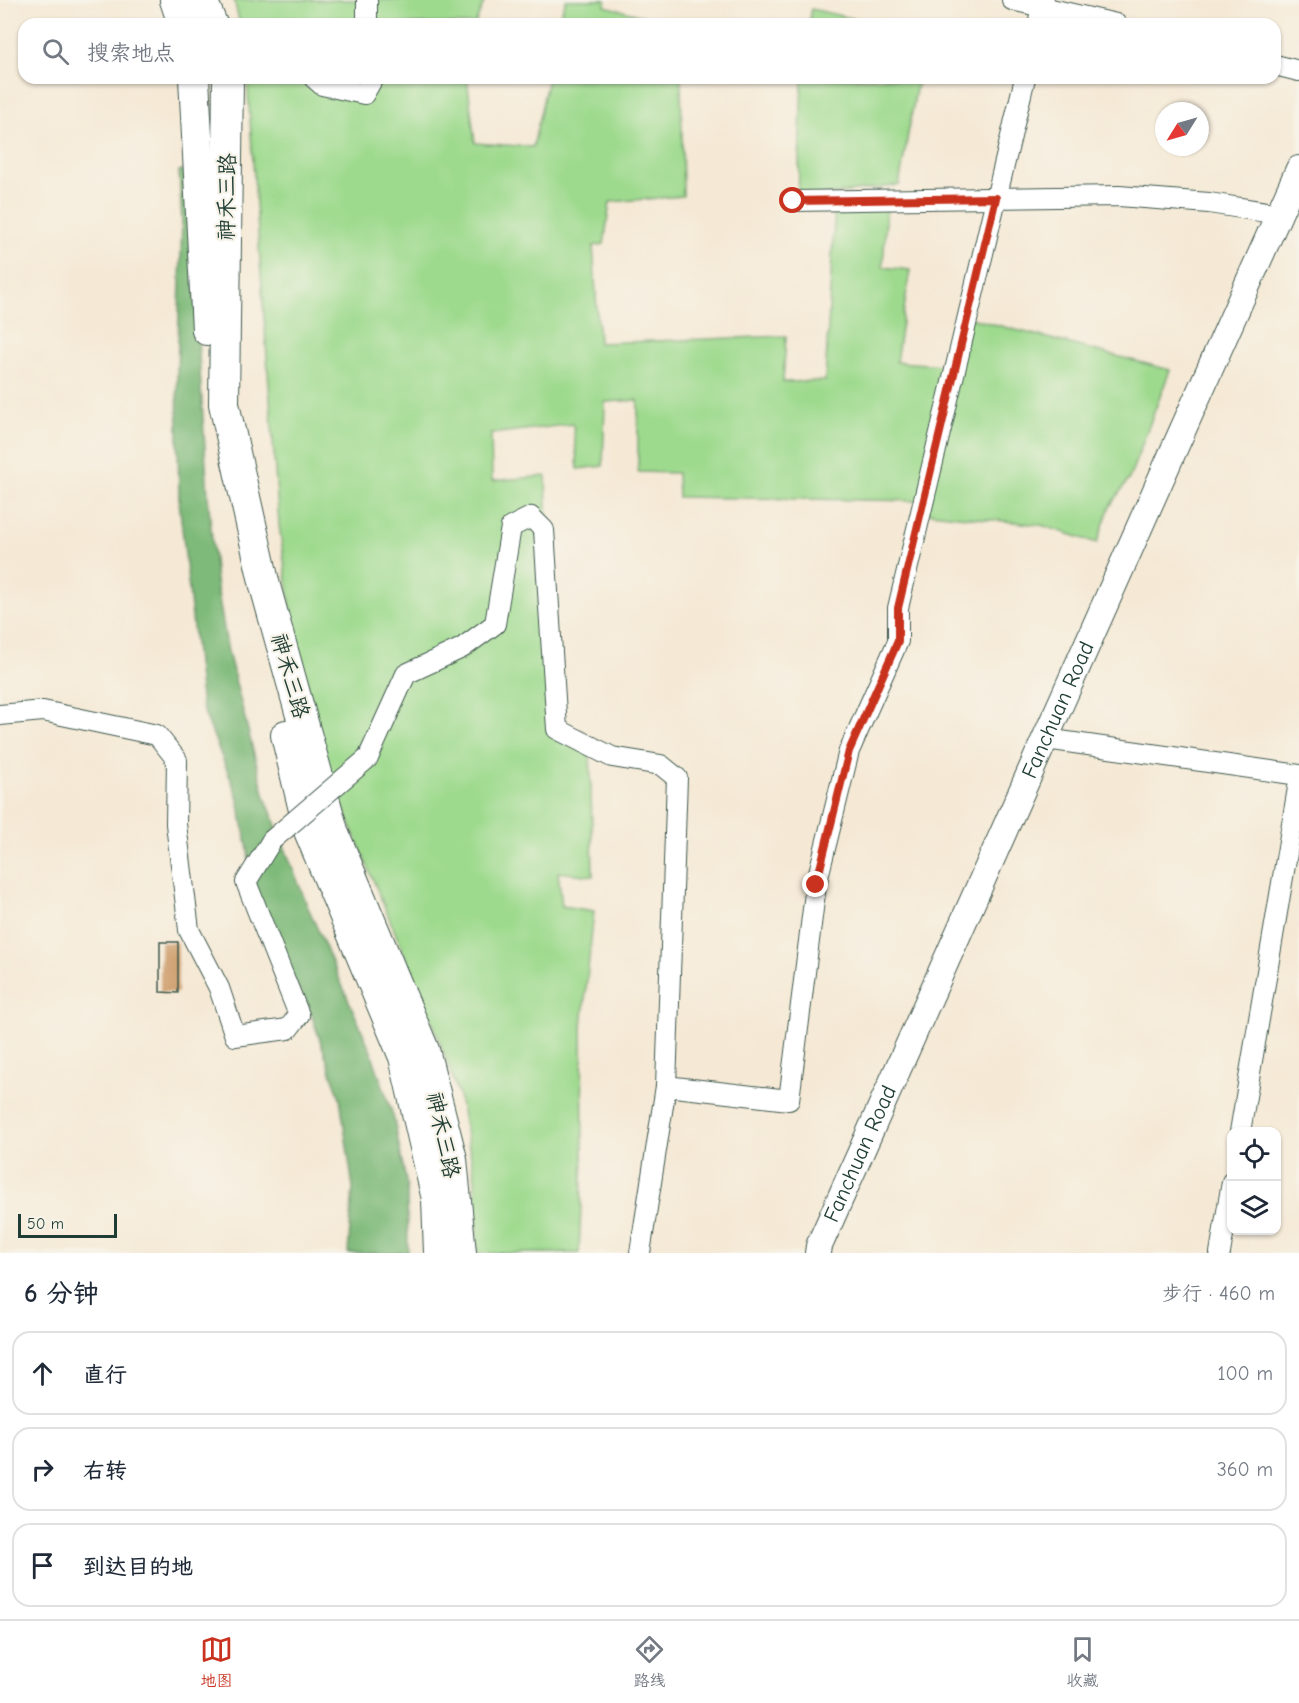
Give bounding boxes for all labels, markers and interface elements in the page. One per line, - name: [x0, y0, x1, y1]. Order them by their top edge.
- search box: [18, 18, 1281, 84]
- icon: search: [39, 35, 72, 68]
- text: 搜索地点: [87, 40, 175, 66]
- north arrow: [1155, 102, 1209, 156]
- street label: 神禾三路: [213, 153, 241, 241]
- route start: [779, 187, 805, 213]
- street label: 神禾三路: [265, 630, 315, 722]
- street label: Fanchuan Road: [1016, 637, 1100, 782]
- route end: [802, 871, 828, 897]
- street label: Fanchuan Road: [818, 1081, 902, 1226]
- street label: 神禾三路: [421, 1089, 465, 1181]
- map controls: [1227, 1127, 1281, 1235]
- button: locate: [1227, 1127, 1281, 1181]
- button: layers: [1227, 1181, 1281, 1235]
- scale bar: [18, 1211, 117, 1238]
- text: 50 m: [27, 1215, 64, 1233]
- text: 6 分钟: [24, 1279, 99, 1309]
- text: 步行 · 460 m: [1162, 1282, 1275, 1305]
- icon: ahead: [26, 1357, 59, 1390]
- text: 直行: [83, 1362, 127, 1388]
- text: 100 m: [1218, 1362, 1273, 1385]
- icon: right: [26, 1453, 59, 1486]
- text: 右转: [83, 1458, 127, 1484]
- text: 360 m: [1217, 1458, 1273, 1481]
- icon: arrive: [26, 1549, 59, 1582]
- text: 到达目的地: [83, 1554, 193, 1580]
- tab: 地图: [200, 1633, 233, 1691]
- tab: 路线: [633, 1633, 666, 1691]
- tab: 收藏: [1066, 1633, 1099, 1691]

